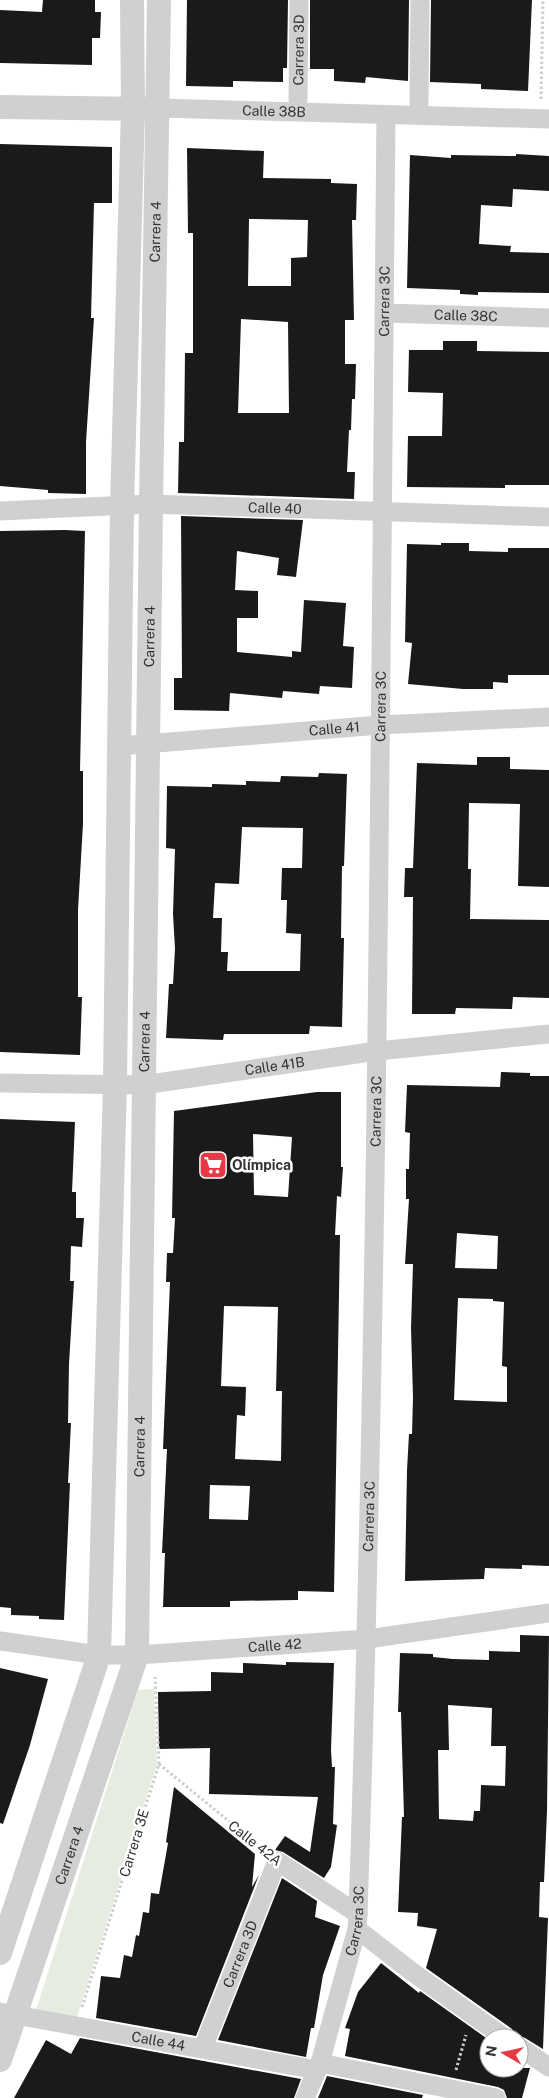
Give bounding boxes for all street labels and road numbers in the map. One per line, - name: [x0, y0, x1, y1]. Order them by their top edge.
- street label: Carrera 3D: [290, 14, 307, 86]
- street label: Calle 38B: [242, 102, 306, 120]
- street label: Carrera 4: [147, 201, 164, 262]
- street label: Carrera 3C: [376, 266, 393, 337]
- street label: Calle 38C: [434, 307, 498, 324]
- street label: Calle 40: [248, 499, 302, 517]
- street label: Carrera 4: [141, 606, 158, 667]
- street label: Carrera 3C: [372, 671, 389, 742]
- street label: Calle 41: [308, 719, 360, 739]
- street label: Carrera 4: [136, 1011, 153, 1072]
- street label: Calle 41B: [244, 1054, 306, 1078]
- street label: Carrera 3C: [367, 1076, 384, 1147]
- street label: Carrera 4: [131, 1416, 148, 1477]
- street label: Carrera 3C: [360, 1481, 378, 1552]
- street label: Calle 42: [247, 1636, 302, 1655]
- street label: Carrera 3E: [116, 1807, 152, 1879]
- street label: Calle 42A: [225, 1817, 285, 1869]
- street label: Carrera 4: [52, 1824, 87, 1887]
- street label: Carrera 3C: [342, 1885, 367, 1958]
- street label: Carrera 3D: [220, 1918, 261, 1990]
- street label: Calle 44: [130, 2028, 187, 2054]

